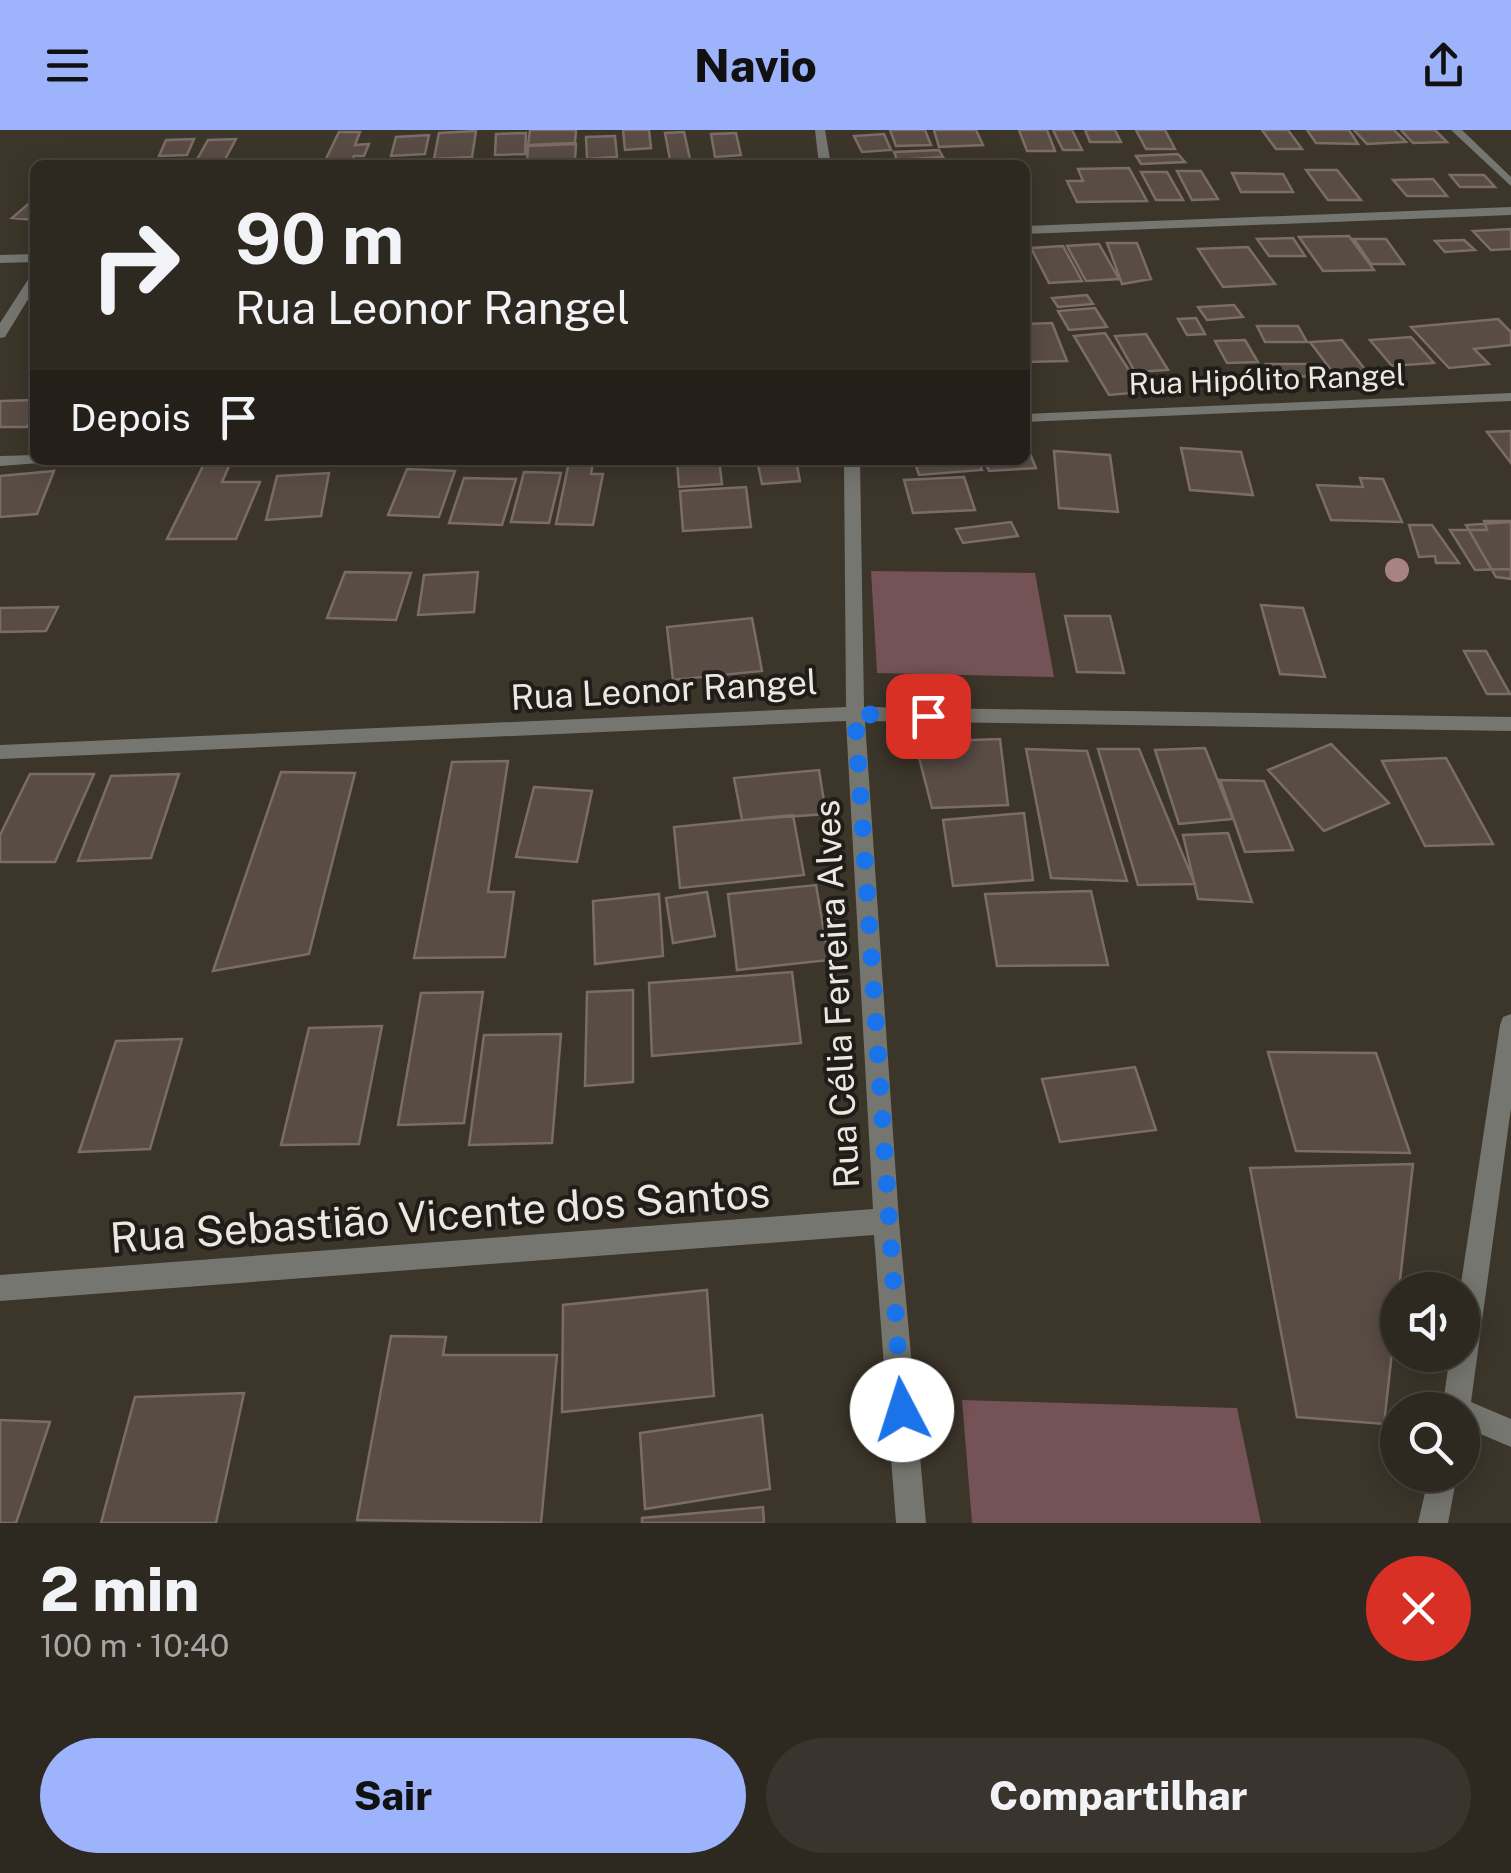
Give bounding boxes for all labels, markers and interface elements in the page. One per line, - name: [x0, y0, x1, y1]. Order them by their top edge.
- icon: menu: [40, 38, 95, 93]
- icon: share: [1416, 38, 1471, 93]
- text: Navio: [694, 39, 817, 92]
- text: 90 m: [235, 197, 405, 280]
- icon: right: [70, 200, 200, 330]
- text: Rua Leonor Rangel: [235, 281, 630, 334]
- street label: Rua Hipólito Rangel: [1128, 356, 1406, 402]
- icon: arrive: [211, 390, 266, 445]
- text: Depois: [70, 395, 191, 440]
- street label: Rua Leonor Rangel: [509, 661, 819, 718]
- pin: [886, 674, 971, 759]
- icon: arrive: [901, 689, 956, 744]
- street label: Rua Célia Ferreira Alves: [806, 799, 867, 1189]
- street label: Rua Sebastião Vicente dos Santos: [108, 1167, 772, 1262]
- map controls: [1380, 1272, 1480, 1492]
- button: sound: [1380, 1272, 1480, 1372]
- position arrow: [850, 1358, 954, 1462]
- button: search: [1380, 1392, 1480, 1492]
- text: 2 min: [40, 1554, 199, 1625]
- button: close: [1366, 1556, 1471, 1661]
- text: 100 m · 10:40: [40, 1627, 229, 1664]
- button: Sair: [40, 1738, 746, 1853]
- button: Compartilhar: [766, 1738, 1471, 1853]

